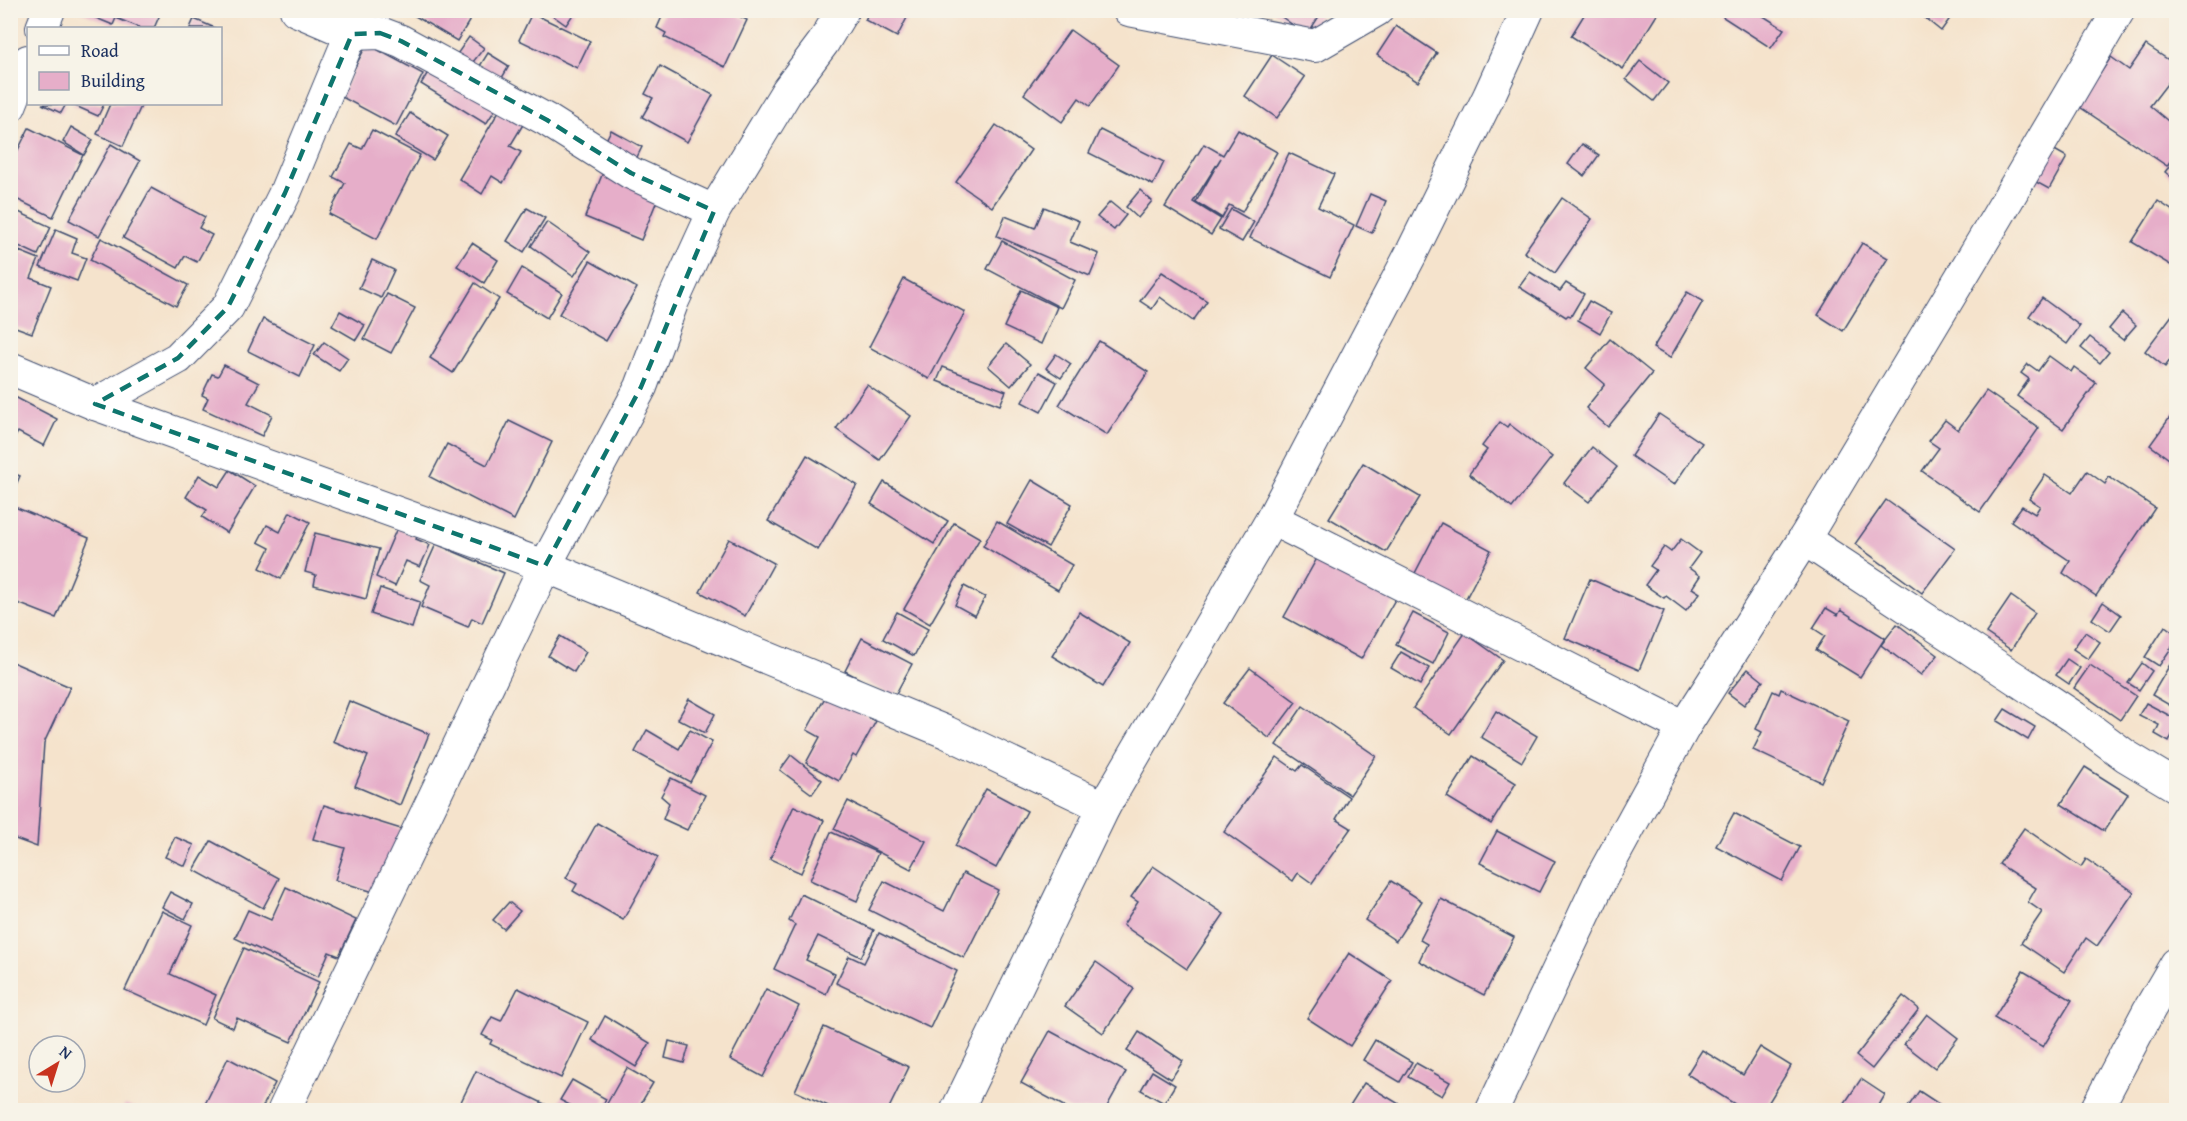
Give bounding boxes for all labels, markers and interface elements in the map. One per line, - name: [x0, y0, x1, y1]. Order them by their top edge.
- legend: [27, 27, 222, 105]
- text: Road: [81, 37, 119, 64]
- text: Building: [81, 67, 145, 94]
- north arrow: [27, 1034, 87, 1094]
- text: N: [55, 1039, 78, 1065]

